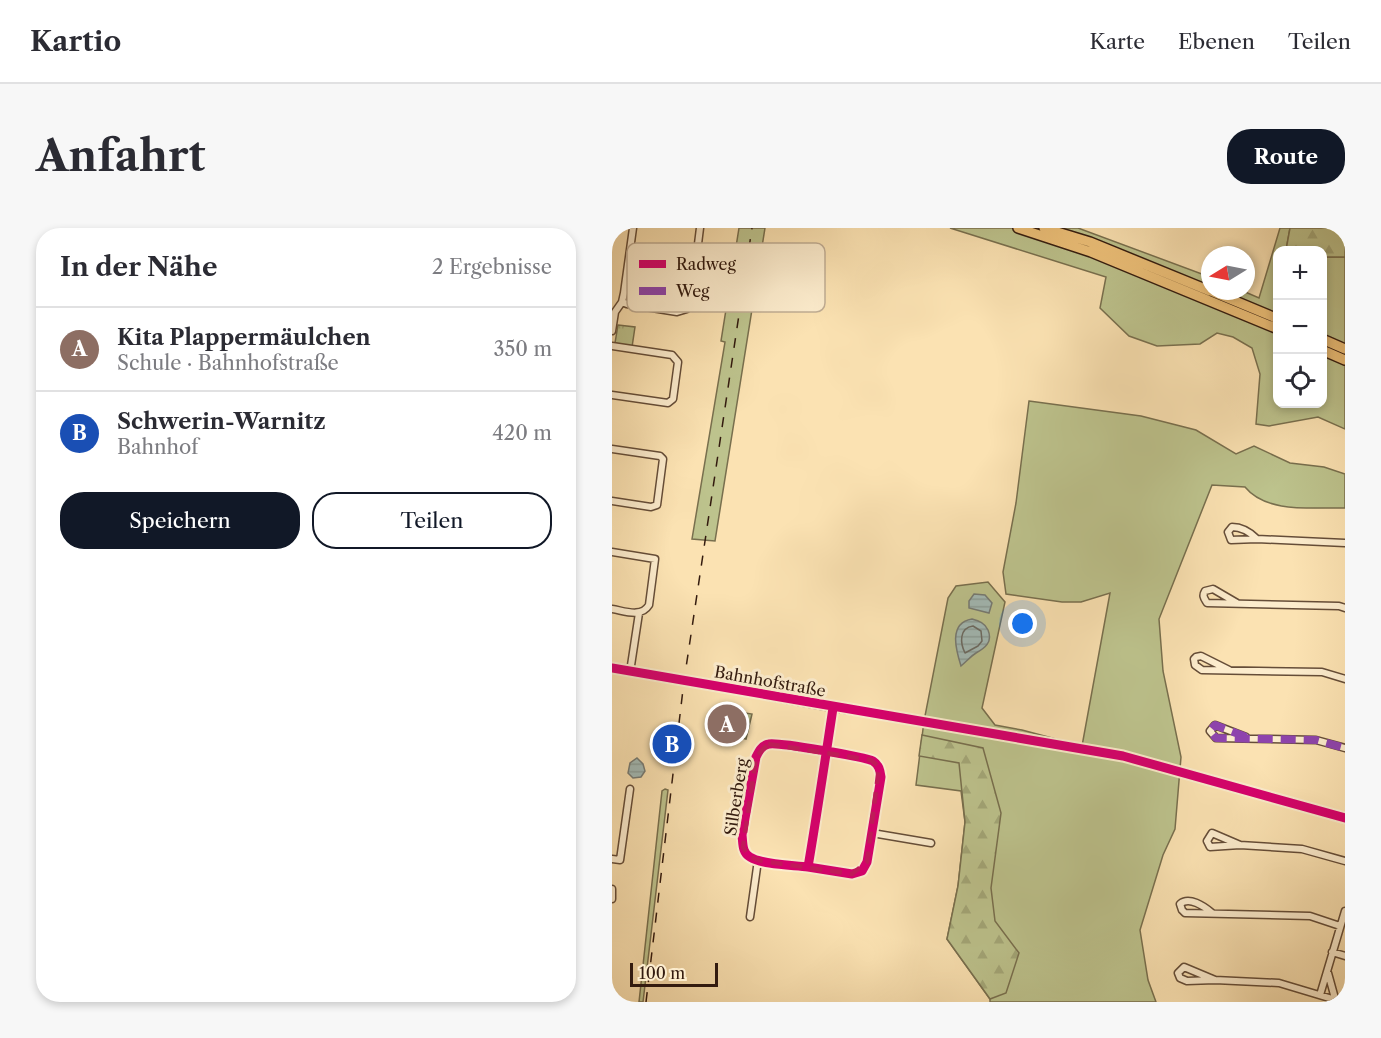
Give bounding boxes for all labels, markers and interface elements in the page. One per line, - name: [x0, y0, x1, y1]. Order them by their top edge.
- text: Kartio: [30, 24, 121, 58]
- text: Karte: [1090, 29, 1145, 54]
- text: Ebenen: [1178, 29, 1255, 54]
- text: Teilen: [1288, 29, 1351, 54]
- button: Route: [1227, 129, 1345, 184]
- text: Anfahrt: [36, 130, 205, 182]
- legend: [627, 243, 825, 312]
- north arrow: [1201, 246, 1255, 300]
- map controls: [1273, 246, 1327, 408]
- button: +: [1273, 246, 1327, 300]
- text: In der Nähe: [60, 251, 217, 283]
- text: Radweg: [676, 254, 736, 274]
- text: 2 Ergebnisse: [432, 255, 552, 279]
- text: Weg: [675, 281, 710, 301]
- button: −: [1273, 300, 1327, 354]
- text: Kita Plappermäulchen: [117, 324, 371, 351]
- text: A: [72, 337, 87, 361]
- text: 350 m: [494, 337, 552, 361]
- text: Schule · Bahnhofstraße: [117, 351, 339, 375]
- button: locate: [1273, 354, 1327, 408]
- text: Schwerin-Warnitz: [117, 408, 326, 435]
- text: B: [72, 421, 87, 445]
- text: 420 m: [492, 421, 552, 445]
- text: Bahnhof: [117, 435, 198, 459]
- button: Speichern: [60, 492, 300, 549]
- button: Teilen: [312, 492, 552, 549]
- your location: [1008, 609, 1037, 638]
- street label: Bahnhofstraße: [713, 661, 827, 701]
- pin: A: [708, 702, 746, 746]
- pin: B: [652, 722, 692, 766]
- street label: Silberberg: [720, 756, 752, 837]
- scale bar: [630, 960, 718, 988]
- text: 100 m: [639, 963, 685, 983]

